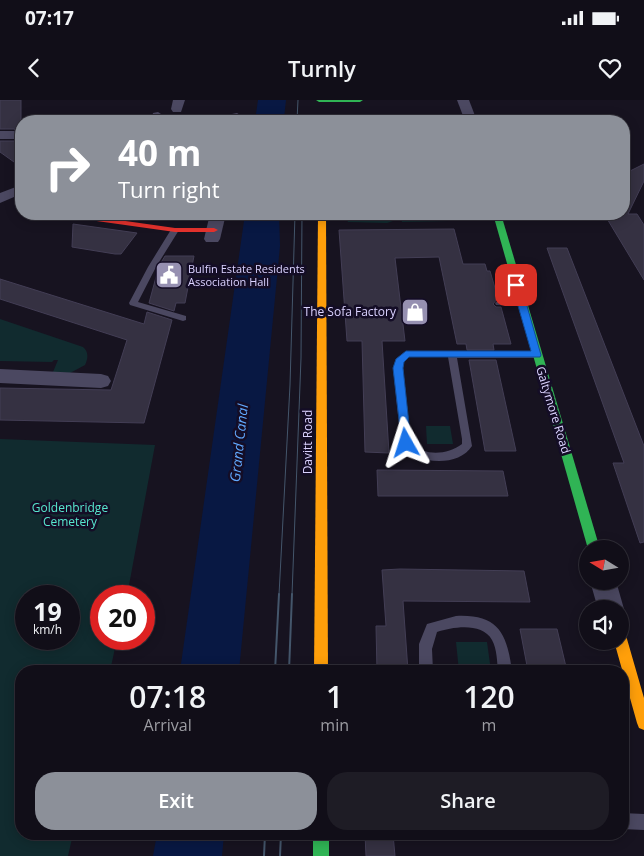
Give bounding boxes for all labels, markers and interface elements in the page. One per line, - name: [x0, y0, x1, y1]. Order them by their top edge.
- text: 07:17: [25, 5, 74, 31]
- text: Turnly: [288, 53, 356, 83]
- icon: back: [20, 54, 48, 82]
- icon: heart: [596, 54, 624, 82]
- text: 40 m: [118, 129, 201, 176]
- icon: right: [35, 135, 100, 200]
- text: Turn right: [118, 174, 220, 204]
- public building icon: Bulfin Estate Residents Association Hall: [154, 260, 184, 290]
- place label: Bulfin Estate Residents Association Hall: [188, 261, 305, 289]
- pin: [495, 264, 537, 306]
- icon: arrive: [502, 271, 530, 299]
- shop icon: The Sofa Factory: [400, 297, 430, 327]
- place label: The Sofa Factory: [304, 303, 397, 320]
- street label: Galtymore Road: [532, 364, 575, 456]
- water label: Grand Canal: [225, 403, 252, 483]
- street label: Davitt Road: [299, 410, 316, 474]
- position arrow: [379, 416, 431, 468]
- park label: Goldenbridge Cemetery: [32, 499, 108, 530]
- north arrow: [579, 540, 629, 590]
- map controls: [579, 540, 629, 650]
- speed limit sign: 20: [90, 585, 155, 650]
- text: 19: [33, 594, 62, 628]
- button: sound: [579, 600, 629, 650]
- text: km/h: [33, 621, 62, 638]
- text: 07:18: [129, 676, 206, 717]
- text: 1: [326, 676, 343, 717]
- text: 120: [463, 676, 515, 717]
- text: Arrival: [144, 714, 192, 736]
- text: min: [320, 714, 349, 736]
- text: m: [482, 714, 496, 736]
- button: Exit: [35, 772, 317, 830]
- button: Share: [327, 772, 609, 830]

